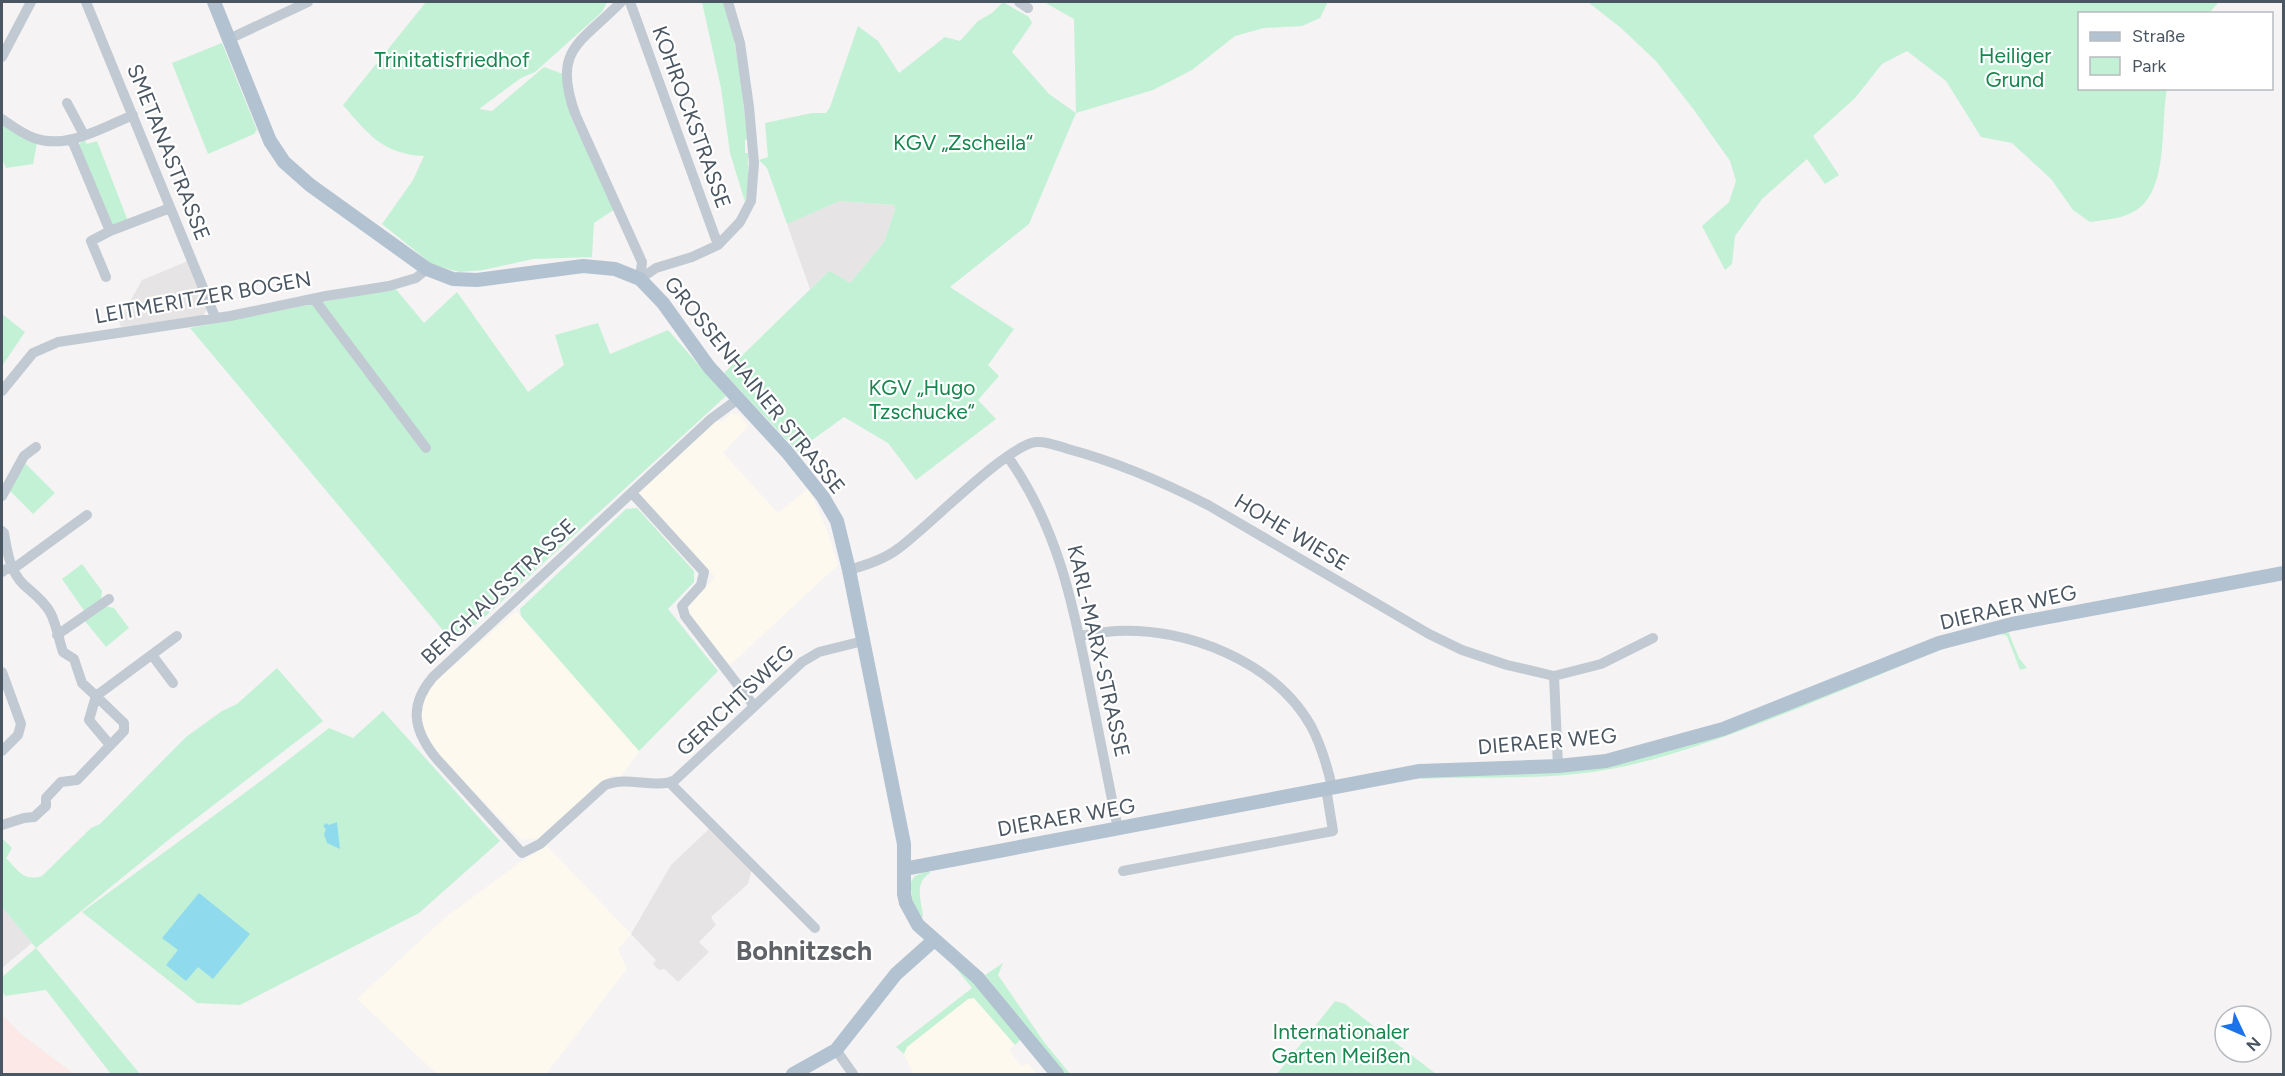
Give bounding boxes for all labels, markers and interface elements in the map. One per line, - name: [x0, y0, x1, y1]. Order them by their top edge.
- legend: [2078, 12, 2273, 90]
- street label: KOHROCKSTRASSE: [647, 22, 737, 212]
- text: Straße: [2132, 25, 2185, 47]
- park label: Heiliger Grund: [1979, 43, 2051, 92]
- park label: Trinitatisfriedhof: [374, 47, 530, 72]
- text: Park: [2132, 55, 2167, 77]
- street label: SMETANASTRASSE: [122, 60, 216, 244]
- park label: KGV „Zscheila“: [893, 130, 1033, 155]
- street label: LEITMERITZER BOGEN: [93, 266, 313, 328]
- street label: GROSSENHAINER STRASSE: [659, 271, 851, 499]
- park label: KGV „Hugo Tzschucke“: [868, 375, 976, 424]
- street label: HOHE WIESE: [1230, 488, 1354, 576]
- street label: BERGHAUSSTRASSE: [416, 513, 580, 669]
- street label: KARL-MARX-STRASSE: [1062, 543, 1136, 759]
- street label: DIERAER WEG: [1937, 579, 2079, 635]
- street label: GERICHTSWEG: [671, 639, 799, 761]
- street label: DIERAER WEG: [1477, 722, 1618, 760]
- street label: DIERAER WEG: [995, 793, 1137, 841]
- district label: Bohnitzsch: [736, 934, 872, 967]
- north arrow: [2213, 1004, 2273, 1064]
- park label: Internationaler Garten Meißen: [1271, 1019, 1411, 1068]
- text: N: [2242, 1033, 2265, 1055]

